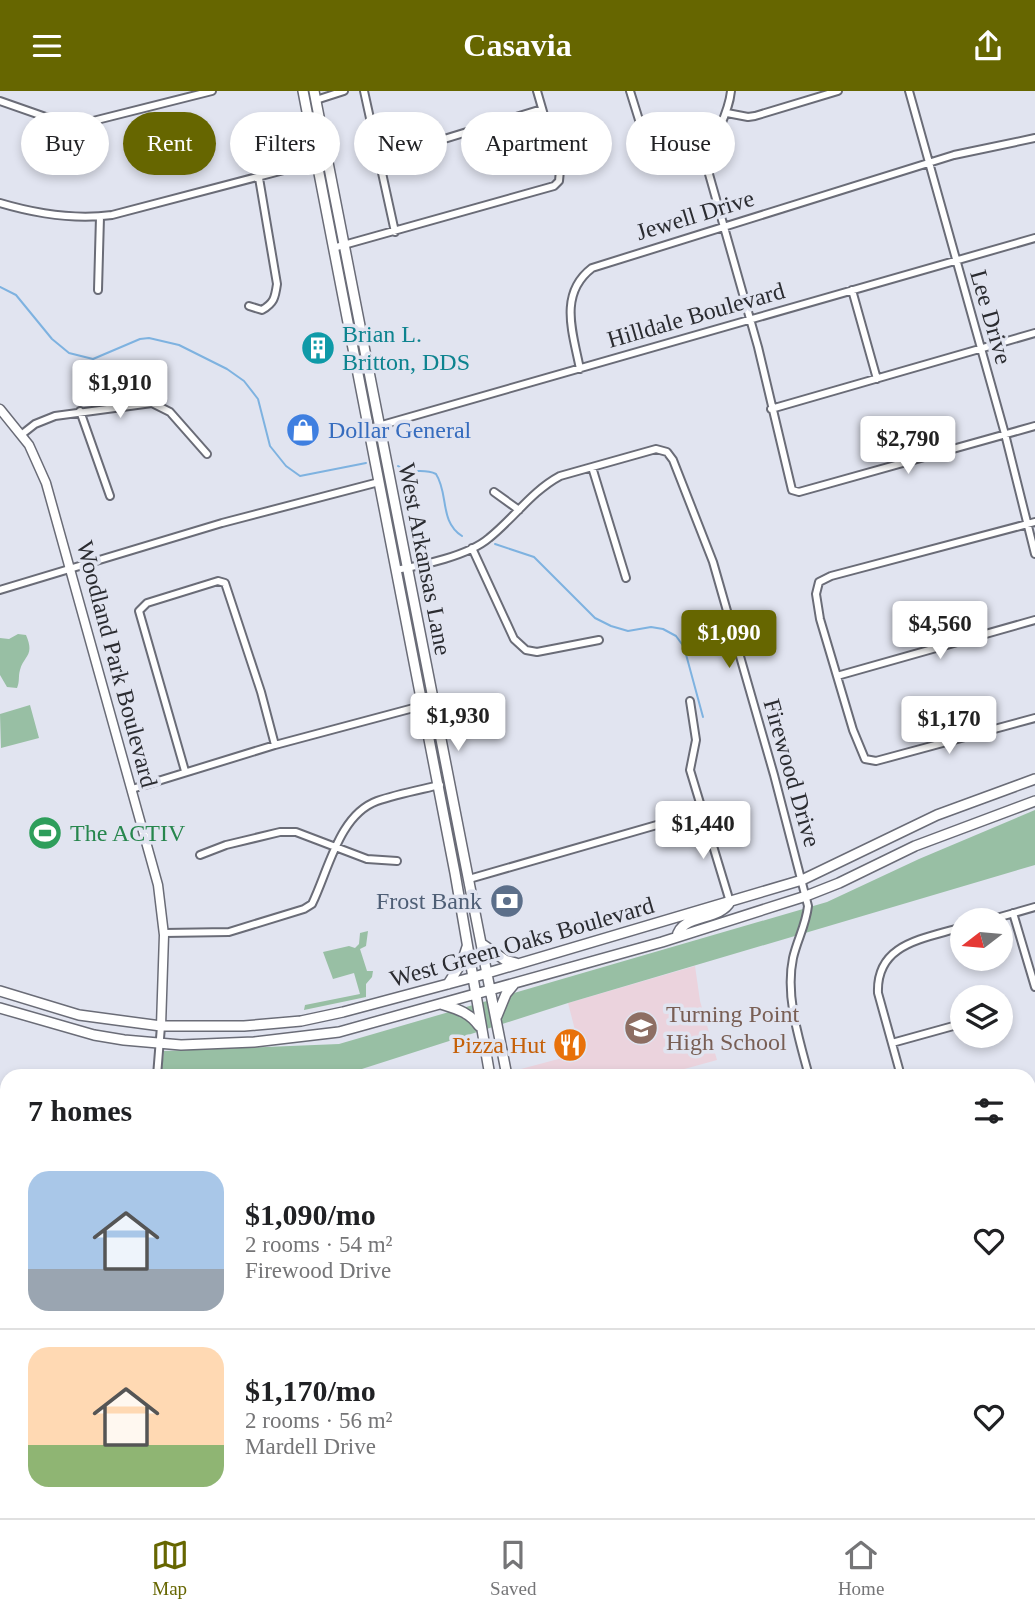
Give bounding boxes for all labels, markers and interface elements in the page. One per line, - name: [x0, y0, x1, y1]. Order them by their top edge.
- icon: menu: [28, 27, 66, 65]
- text: Casavia: [463, 27, 572, 63]
- icon: share: [969, 27, 1007, 65]
- chip: Buy: [21, 112, 109, 175]
- chip: Rent: [123, 112, 216, 175]
- chip: Filters: [230, 112, 340, 175]
- chip: New: [354, 112, 447, 175]
- chip: Apartment: [461, 112, 612, 175]
- chip: House: [626, 112, 735, 175]
- street label: Jewell Drive: [633, 185, 757, 245]
- street label: Lee Drive: [965, 267, 1017, 367]
- street label: Hilldale Boulevard: [604, 277, 788, 353]
- place label: Brian L. Britton, DDS: [342, 321, 470, 375]
- building icon: Brian L. Britton, DDS: [299, 329, 337, 367]
- pin: $1,910: [63, 361, 177, 420]
- text: $1,910: [88, 370, 152, 395]
- shop icon: Dollar General: [284, 411, 322, 449]
- place label: Dollar General: [328, 417, 472, 443]
- pin: $2,790: [851, 417, 965, 476]
- text: $2,790: [876, 426, 940, 451]
- street label: West Arkansas Lane: [394, 461, 456, 657]
- street label: Woodland Park Boulevard: [72, 538, 162, 790]
- pin: $4,560: [883, 601, 997, 661]
- pin: $1,090: [672, 611, 786, 670]
- text: $4,560: [908, 611, 972, 636]
- text: $1,090: [697, 620, 761, 645]
- pin: $1,930: [401, 693, 515, 753]
- street label: Firewood Drive: [758, 696, 826, 850]
- pin: $1,170: [892, 697, 1006, 756]
- text: $1,930: [426, 703, 490, 728]
- text: $1,170: [917, 706, 981, 731]
- pin: $1,440: [646, 801, 760, 861]
- text: $1,440: [671, 811, 735, 836]
- sports icon: The ACTIV: [26, 814, 64, 852]
- place label: The ACTIV: [70, 820, 186, 846]
- bank icon: Frost Bank: [488, 882, 526, 920]
- place label: Frost Bank: [376, 888, 482, 914]
- street label: West Green Oaks Boulevard: [387, 892, 657, 992]
- north arrow: [950, 908, 1013, 971]
- map controls: [950, 908, 1013, 1048]
- button: layers: [950, 985, 1013, 1048]
- place label: Turning Point High School: [666, 1001, 799, 1055]
- school or university icon: Turning Point High School: [622, 1009, 660, 1047]
- restaurant icon: Pizza Hut: [551, 1026, 589, 1064]
- place label: Pizza Hut: [452, 1032, 546, 1058]
- icon: filters: [970, 1092, 1008, 1130]
- text: 7 homes: [28, 1094, 132, 1127]
- text: $1,090/mo: [245, 1198, 376, 1231]
- icon: home: [84, 1199, 168, 1283]
- icon: heart: [970, 1222, 1008, 1260]
- text: 2 rooms · 54 m²: [245, 1232, 392, 1257]
- text: Firewood Drive: [245, 1258, 391, 1283]
- text: $1,170/mo: [245, 1374, 376, 1407]
- icon: home: [84, 1375, 168, 1459]
- icon: heart: [970, 1398, 1008, 1436]
- text: 2 rooms · 56 m²: [245, 1408, 392, 1433]
- text: Mardell Drive: [245, 1434, 376, 1459]
- tab: Map: [151, 1536, 189, 1600]
- tab: Saved: [490, 1536, 537, 1600]
- tab: Home: [838, 1536, 884, 1600]

